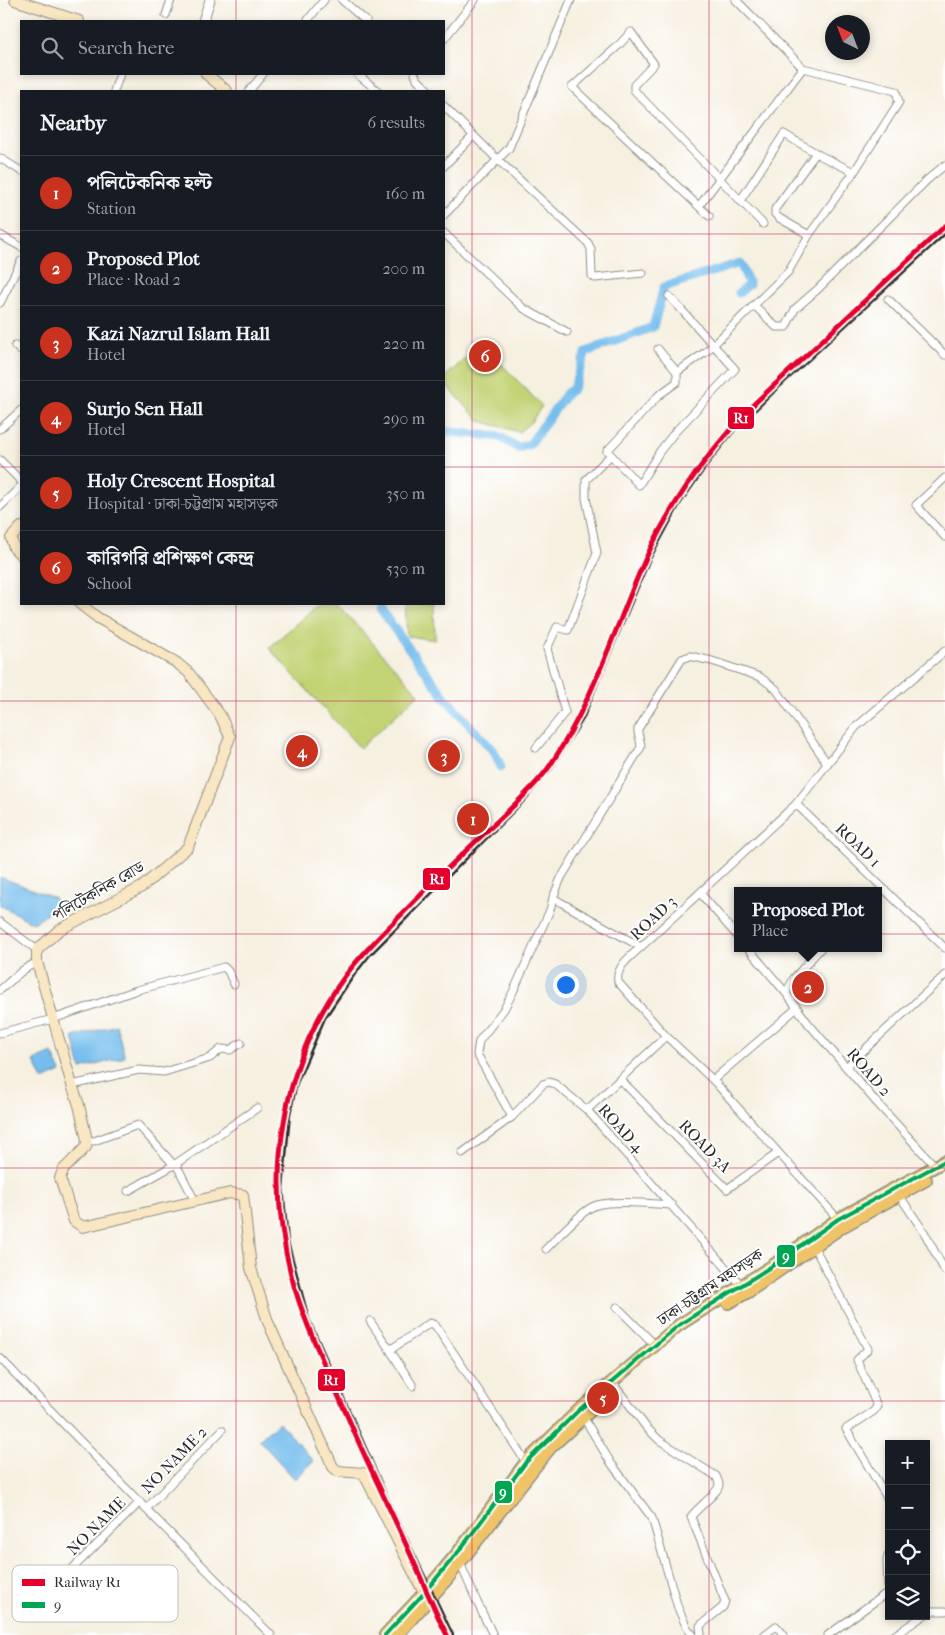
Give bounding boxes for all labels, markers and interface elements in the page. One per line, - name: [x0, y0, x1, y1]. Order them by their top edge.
- north arrow: [825, 15, 870, 60]
- search box: [20, 20, 445, 75]
- icon: search: [38, 34, 66, 62]
- text: Search here: [78, 37, 174, 59]
- text: Nearby: [40, 111, 106, 135]
- text: 6 results: [367, 113, 425, 132]
- text: পলিটেকনিক হল্ট: [87, 172, 212, 194]
- text: 1: [53, 184, 59, 203]
- text: 160 m: [385, 184, 425, 203]
- text: Station: [87, 199, 136, 218]
- text: Proposed Plot: [87, 248, 200, 270]
- text: 2: [52, 259, 60, 278]
- text: 200 m: [382, 259, 425, 278]
- text: Place · Road 2: [87, 270, 181, 289]
- text: Kazi Nazrul Islam Hall: [87, 323, 270, 345]
- text: 3: [53, 334, 59, 353]
- text: 220 m: [383, 334, 425, 353]
- pin: 6: [469, 337, 501, 375]
- text: Hotel: [87, 345, 125, 364]
- text: Surjo Sen Hall: [87, 398, 203, 420]
- line badge: R1: [727, 406, 755, 430]
- text: 4: [51, 409, 61, 428]
- text: 290 m: [383, 409, 425, 428]
- text: R1: [733, 410, 749, 427]
- text: Hotel: [87, 420, 125, 439]
- text: Holy Crescent Hospital: [87, 470, 275, 492]
- text: 5: [53, 484, 59, 503]
- text: 350 m: [386, 484, 425, 503]
- text: Hospital · ঢাকা-চট্টগ্রাম মহাসড়ক: [87, 494, 278, 513]
- text: কারিগরি প্রশিক্ষণ কেন্দ্র: [87, 547, 254, 569]
- text: 6: [52, 559, 60, 578]
- text: 530 m: [386, 559, 425, 578]
- text: School: [87, 574, 132, 593]
- pin: 4: [286, 732, 318, 770]
- pin: 3: [428, 737, 460, 775]
- pin: 1: [457, 800, 489, 838]
- street label: ROAD 1: [832, 819, 884, 871]
- street label: পলিটেকনিক রোড: [49, 857, 148, 925]
- line badge: R1: [422, 867, 451, 891]
- text: R1: [429, 871, 445, 888]
- popup: [734, 887, 882, 952]
- street label: ROAD 3: [626, 892, 680, 944]
- text: Proposed Plot: [752, 899, 864, 921]
- text: Place: [752, 921, 788, 940]
- pin: 2: [792, 968, 824, 1006]
- your location: [553, 972, 579, 998]
- street label: ROAD 2: [843, 1044, 895, 1100]
- street label: ROAD 4: [594, 1100, 648, 1157]
- street label: ROAD 3A: [675, 1115, 735, 1177]
- street label: ঢাকা-চট্টগ্রাম মহাসড়ক: [652, 1243, 767, 1330]
- line badge: 9: [776, 1244, 796, 1268]
- text: 9: [781, 1248, 790, 1265]
- line badge: R1: [317, 1368, 346, 1392]
- text: R1: [323, 1372, 339, 1389]
- pin: 5: [587, 1379, 619, 1417]
- street label: NO NAME 2: [137, 1422, 211, 1498]
- map controls: [885, 1440, 930, 1620]
- button: +: [885, 1440, 930, 1485]
- line badge: 9: [494, 1480, 513, 1504]
- text: 9: [498, 1484, 507, 1501]
- button: −: [885, 1485, 930, 1530]
- street label: NO NAME: [63, 1493, 129, 1559]
- button: locate: [885, 1530, 930, 1575]
- legend: [12, 1565, 178, 1622]
- text: Railway R1: [54, 1574, 121, 1591]
- button: layers: [885, 1575, 930, 1620]
- text: 9: [54, 1597, 61, 1614]

